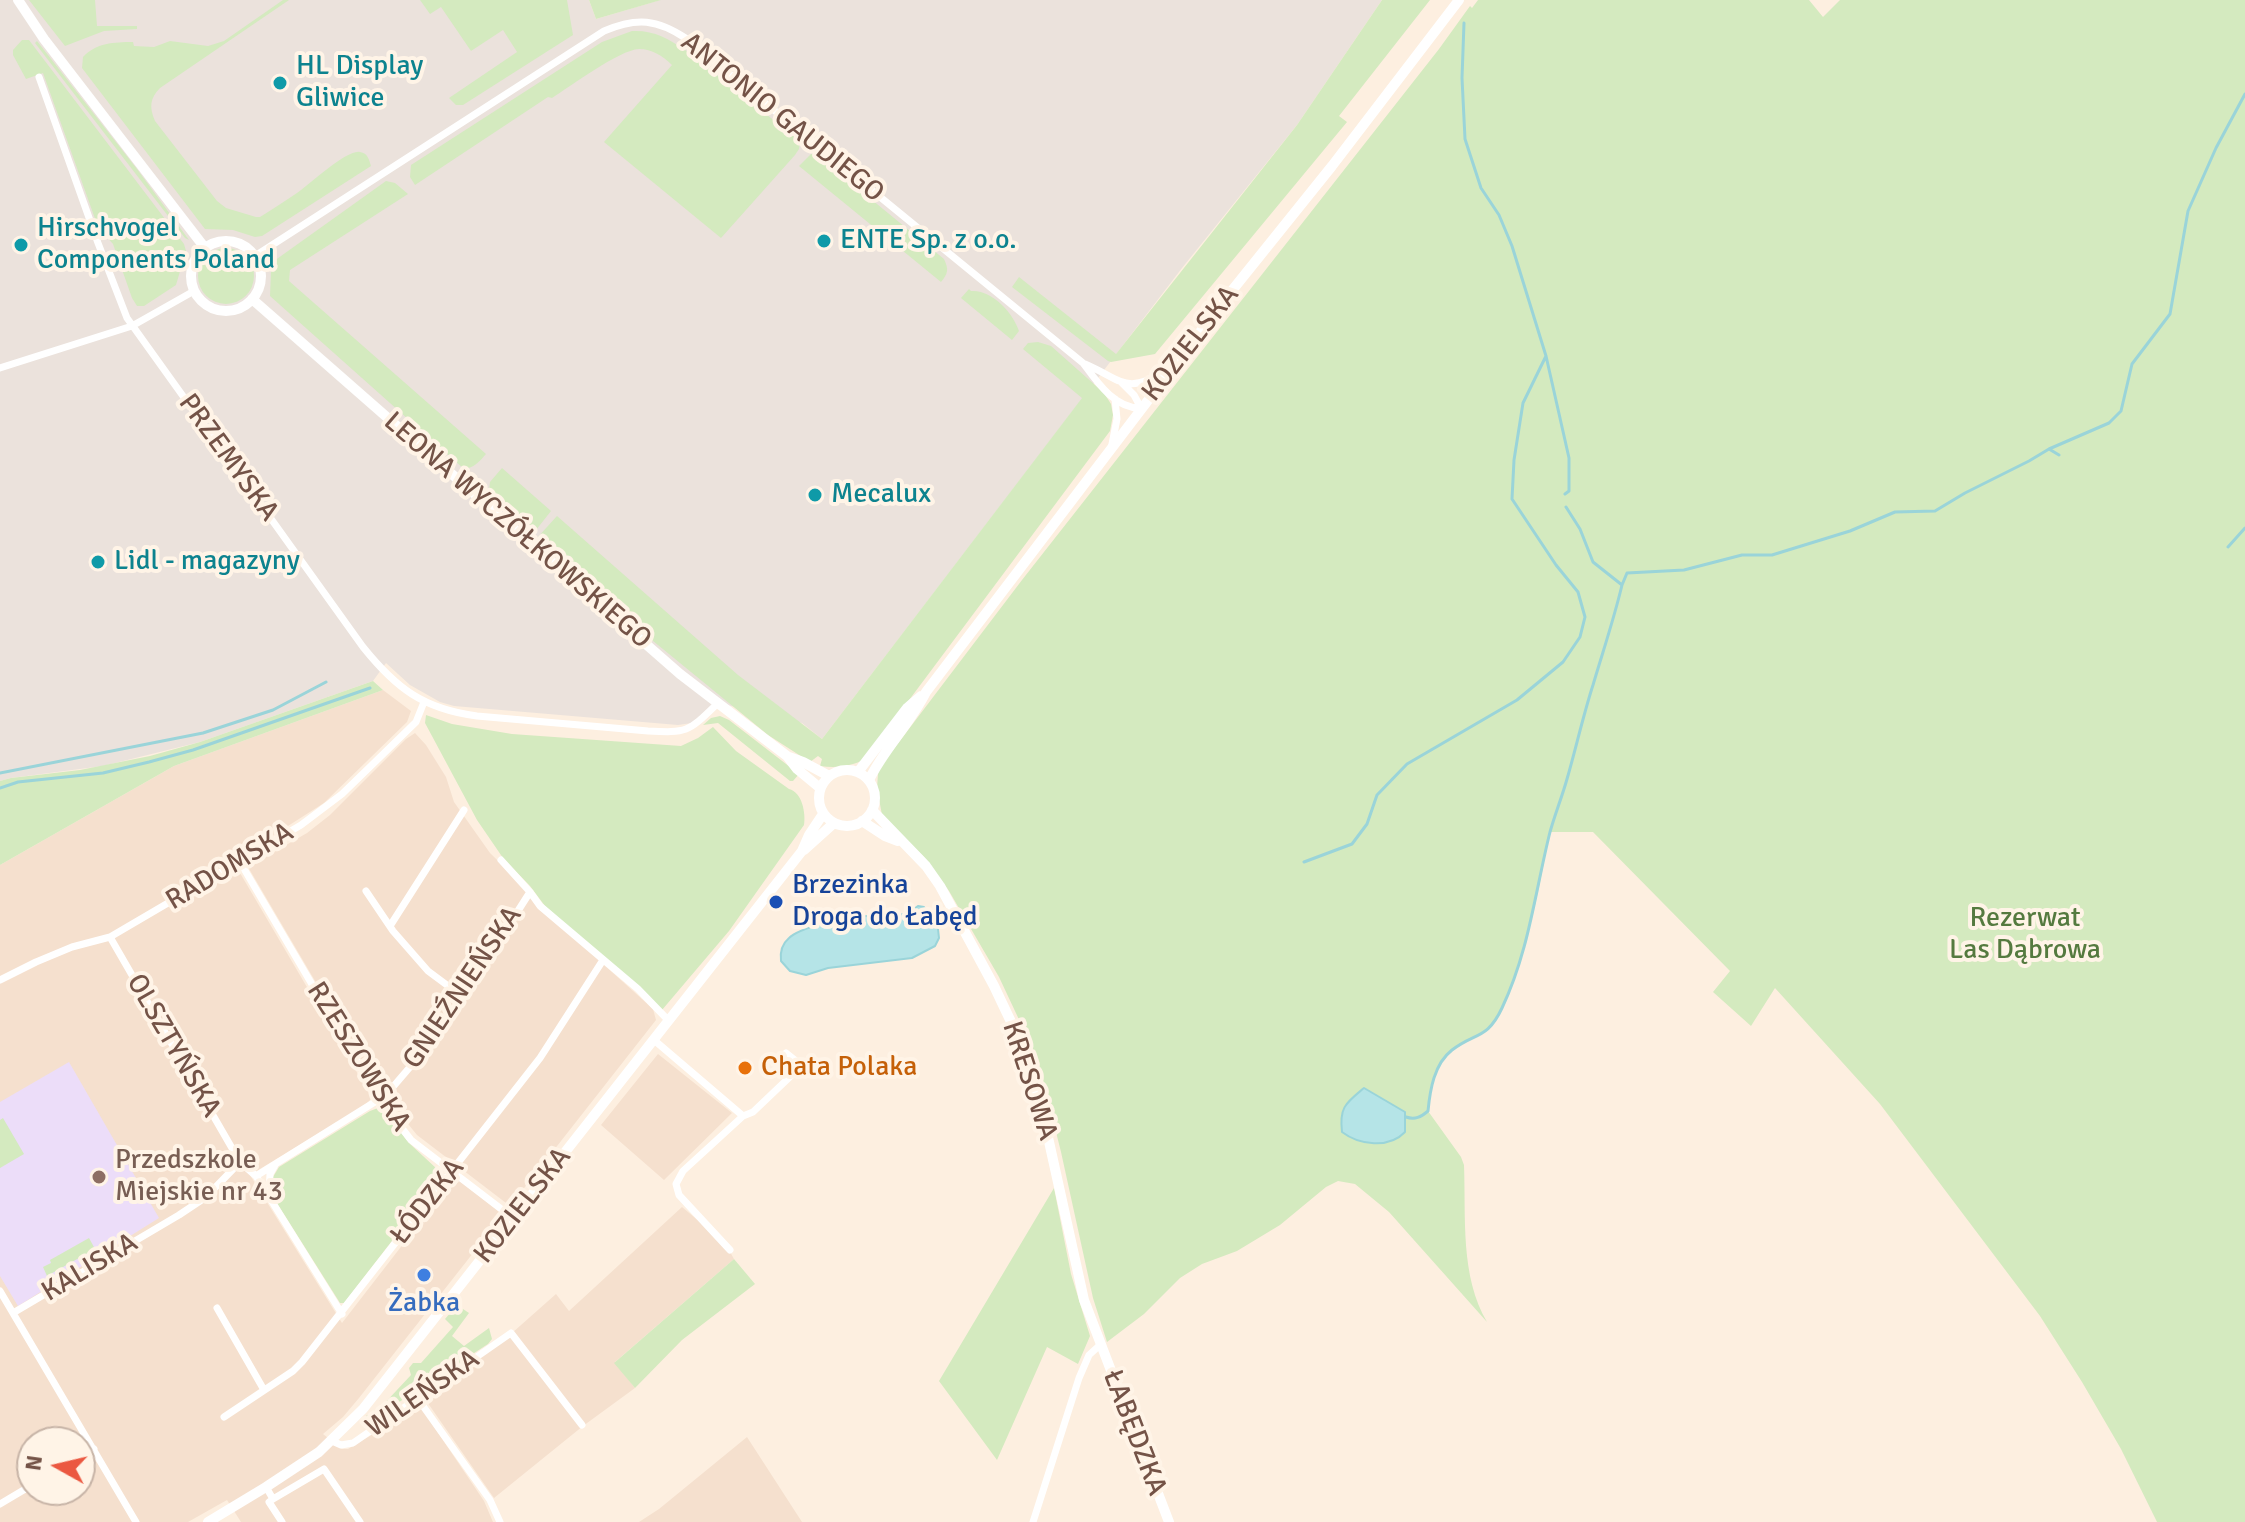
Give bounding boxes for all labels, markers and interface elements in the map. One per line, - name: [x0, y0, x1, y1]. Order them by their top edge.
- street label: ANTONIO GAUDIEGO: [674, 26, 890, 210]
- place label: HL Display Gliwice: [296, 50, 423, 116]
- marker: HL Display Gliwice: [271, 74, 289, 92]
- place label: Hirschvogel Components Poland: [37, 212, 275, 278]
- place label: ENTE Sp. z o.o.: [840, 224, 1017, 258]
- marker: ENTE Sp. z o.o.: [815, 232, 833, 250]
- marker: Hirschvogel Components Poland: [12, 236, 30, 254]
- street label: KOZIELSKA: [1135, 279, 1247, 409]
- street label: PRZEMYSKA: [171, 388, 285, 528]
- street label: LEONA WYCZÓŁKOWSKIEGO: [376, 406, 658, 656]
- place label: Mecalux: [831, 478, 931, 512]
- marker: Mecalux: [806, 486, 824, 504]
- place label: Lidl - magazyny: [114, 545, 300, 579]
- marker: Lidl - magazyny: [89, 553, 107, 571]
- street label: RADOMSKA: [160, 816, 300, 918]
- place label: Brzezinka Droga do Łabęd: [792, 869, 978, 935]
- marker: Brzezinka Droga do Łabęd: [767, 893, 785, 911]
- street label: GNIEŹNIEŃSKA: [396, 901, 530, 1075]
- park label: Rezerwat Las Dąbrowa: [1949, 902, 2101, 968]
- street label: OLSZTYŃSKA: [118, 968, 228, 1124]
- street label: RZESZOWSKA: [299, 976, 417, 1138]
- street label: KRESOWA: [994, 1017, 1064, 1145]
- place label: Chata Polaka: [761, 1051, 918, 1085]
- marker: Chata Polaka: [736, 1059, 754, 1077]
- street label: KOZIELSKA: [467, 1141, 579, 1271]
- place label: Przedszkole Miejskie nr 43: [115, 1144, 283, 1210]
- street label: ŁÓDZKA: [384, 1152, 472, 1252]
- marker: Przedszkole Miejskie nr 43: [90, 1168, 108, 1186]
- street label: KALISKA: [36, 1226, 144, 1310]
- marker: Żabka: [415, 1266, 433, 1284]
- place label: Żabka: [388, 1287, 460, 1321]
- street label: WILEŃSKA: [360, 1343, 486, 1445]
- street label: ŁABĘDZKA: [1095, 1366, 1173, 1500]
- north arrow: [16, 1426, 96, 1506]
- text: N: [19, 1453, 48, 1472]

